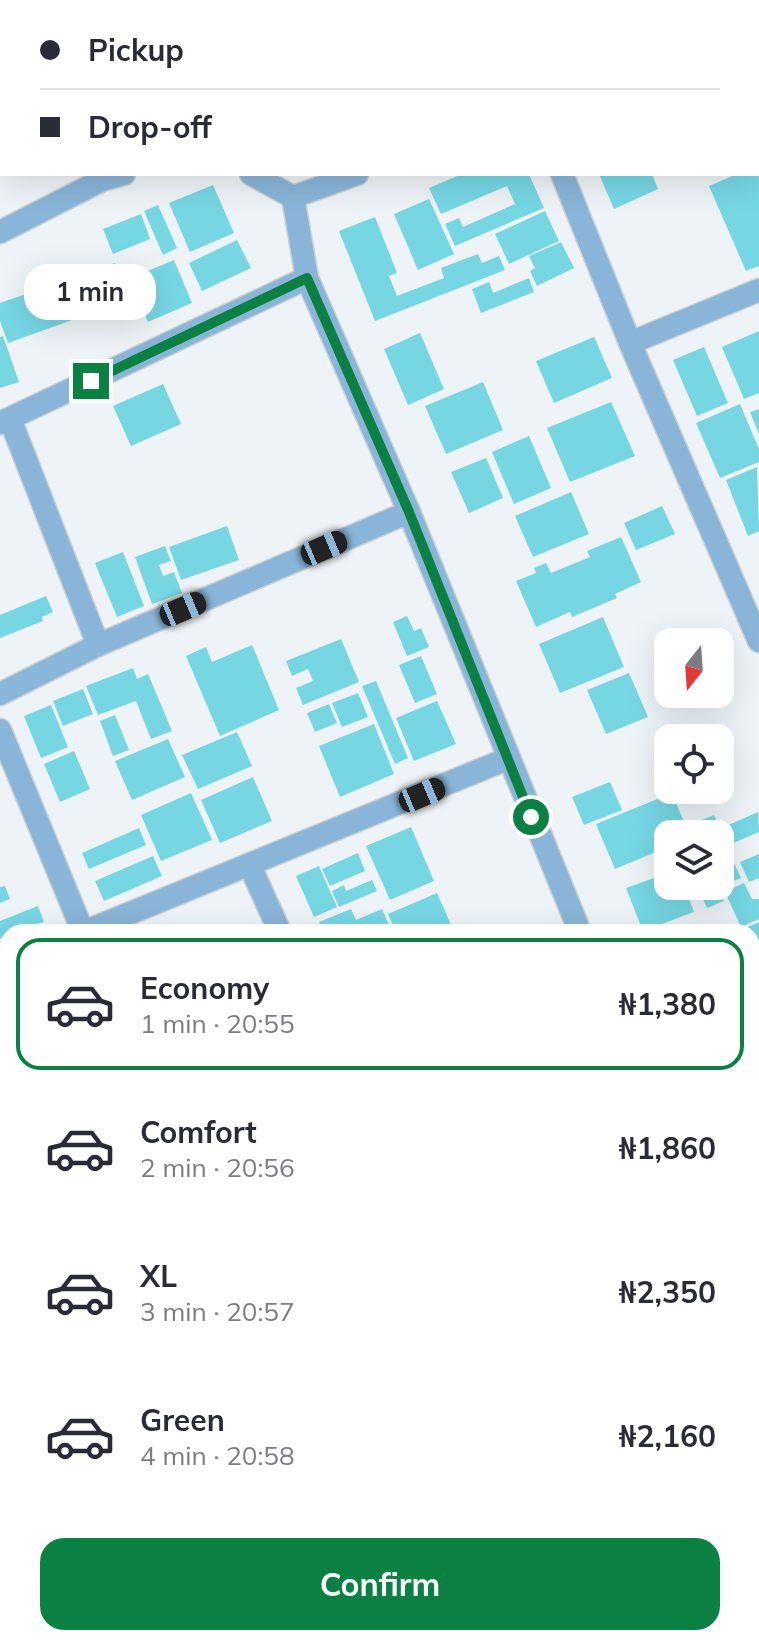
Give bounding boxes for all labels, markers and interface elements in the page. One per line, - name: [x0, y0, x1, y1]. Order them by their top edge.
- text: Pickup: [88, 31, 184, 69]
- text: Drop-off: [88, 108, 212, 146]
- callout: 1 min: [25, 265, 157, 321]
- text: 1 min: [56, 275, 124, 308]
- route end: [73, 363, 109, 399]
- car: [297, 528, 351, 568]
- car: [156, 589, 210, 629]
- north arrow: [654, 628, 734, 708]
- map controls: [654, 628, 734, 900]
- button: locate: [654, 724, 734, 804]
- car: [395, 775, 449, 815]
- route start: [513, 799, 549, 835]
- button: layers: [654, 820, 734, 900]
- icon: car: [44, 968, 116, 1040]
- text: Economy: [140, 969, 269, 1007]
- text: ₦1,380: [619, 985, 716, 1023]
- text: 1 min · 20:55: [140, 1007, 295, 1040]
- icon: car: [44, 1112, 116, 1184]
- text: Comfort: [140, 1113, 257, 1151]
- text: ₦1,860: [619, 1129, 716, 1167]
- text: 2 min · 20:56: [140, 1151, 295, 1184]
- icon: car: [44, 1256, 116, 1328]
- text: XL: [140, 1257, 177, 1295]
- text: ₦2,350: [619, 1273, 716, 1311]
- text: 3 min · 20:57: [140, 1295, 295, 1328]
- icon: car: [44, 1400, 116, 1472]
- text: Green: [140, 1401, 225, 1439]
- text: ₦2,160: [619, 1417, 716, 1455]
- text: 4 min · 20:58: [140, 1439, 295, 1472]
- button: Confirm: [40, 1538, 720, 1630]

